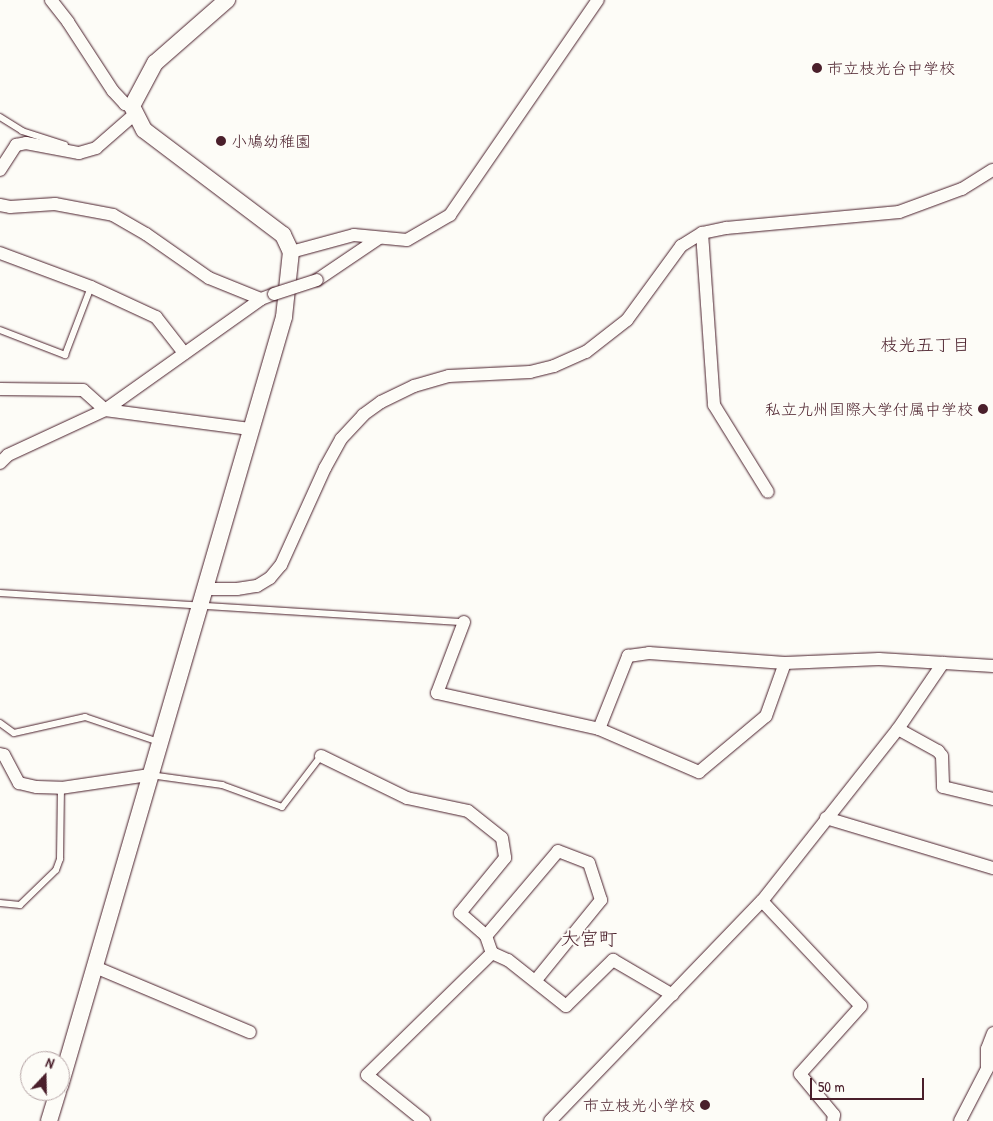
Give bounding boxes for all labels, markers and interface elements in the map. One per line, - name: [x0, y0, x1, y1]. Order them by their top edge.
- place label: 市立枝光台中学校: [827, 58, 955, 78]
- marker: 市立枝光台中学校: [811, 62, 823, 74]
- place label: 小鳩幼稚園: [231, 131, 311, 151]
- marker: 小鳩幼稚園: [215, 135, 227, 147]
- district label: 枝光五丁目: [880, 334, 970, 356]
- place label: 私立九州国際大学付属中学校: [765, 399, 973, 419]
- marker: 私立九州国際大学付属中学校: [977, 403, 989, 415]
- district label: 大宮町: [561, 928, 617, 950]
- north arrow: [20, 1051, 70, 1101]
- text: N: [43, 1052, 57, 1073]
- scale bar: [813, 1068, 927, 1100]
- text: 50 m: [818, 1076, 845, 1097]
- place label: 市立枝光小学校: [583, 1095, 695, 1115]
- marker: 市立枝光小学校: [699, 1099, 711, 1111]

